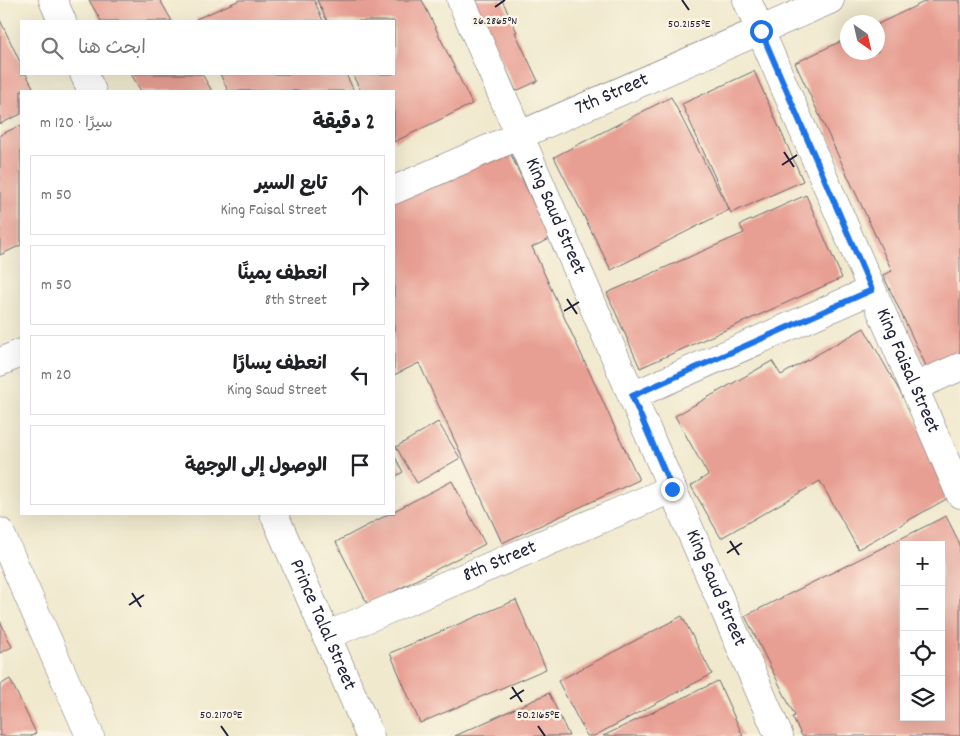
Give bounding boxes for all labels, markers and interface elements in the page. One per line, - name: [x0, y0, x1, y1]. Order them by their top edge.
- text: 26.2865°N: [473, 13, 517, 30]
- north arrow: [840, 15, 885, 60]
- text: 50.2155°E: [668, 16, 711, 33]
- search box: [20, 20, 395, 75]
- route start: [750, 20, 773, 43]
- icon: search: [38, 34, 66, 62]
- text: ابحث هنا: [78, 36, 146, 63]
- street label: 7th Street: [571, 67, 653, 123]
- text: 2 دقيقة: [313, 109, 375, 139]
- text: سيرًا · 120 m: [40, 112, 113, 135]
- street label: King Saud Street: [517, 154, 592, 280]
- text: تابع السير: [255, 172, 327, 199]
- icon: ahead: [346, 181, 374, 209]
- text: 50 m: [41, 184, 72, 207]
- text: King Faisal Street: [220, 199, 327, 222]
- text: انعطف يمينًا: [238, 262, 327, 289]
- icon: right: [346, 271, 374, 299]
- text: 50 m: [41, 274, 72, 297]
- text: 8th Street: [265, 289, 327, 312]
- street label: King Faisal Street: [868, 304, 946, 438]
- text: انعطف يسارًا: [233, 352, 327, 379]
- icon: left: [346, 361, 374, 389]
- text: 20 m: [41, 364, 71, 387]
- text: King Saud Street: [227, 379, 327, 402]
- icon: arrive: [346, 451, 374, 479]
- text: الوصول إلى الوجهة: [185, 454, 327, 481]
- route end: [661, 478, 684, 501]
- street label: King Saud Street: [678, 525, 753, 651]
- street label: 8th Street: [459, 534, 541, 590]
- map controls: [900, 541, 945, 721]
- button: +: [900, 541, 945, 586]
- street label: Prince Talal Street: [281, 555, 363, 695]
- button: −: [900, 586, 945, 631]
- button: locate: [900, 631, 945, 676]
- button: layers: [900, 676, 945, 721]
- text: 50.2170°E: [200, 707, 243, 724]
- text: 50.2165°E: [517, 707, 560, 724]

